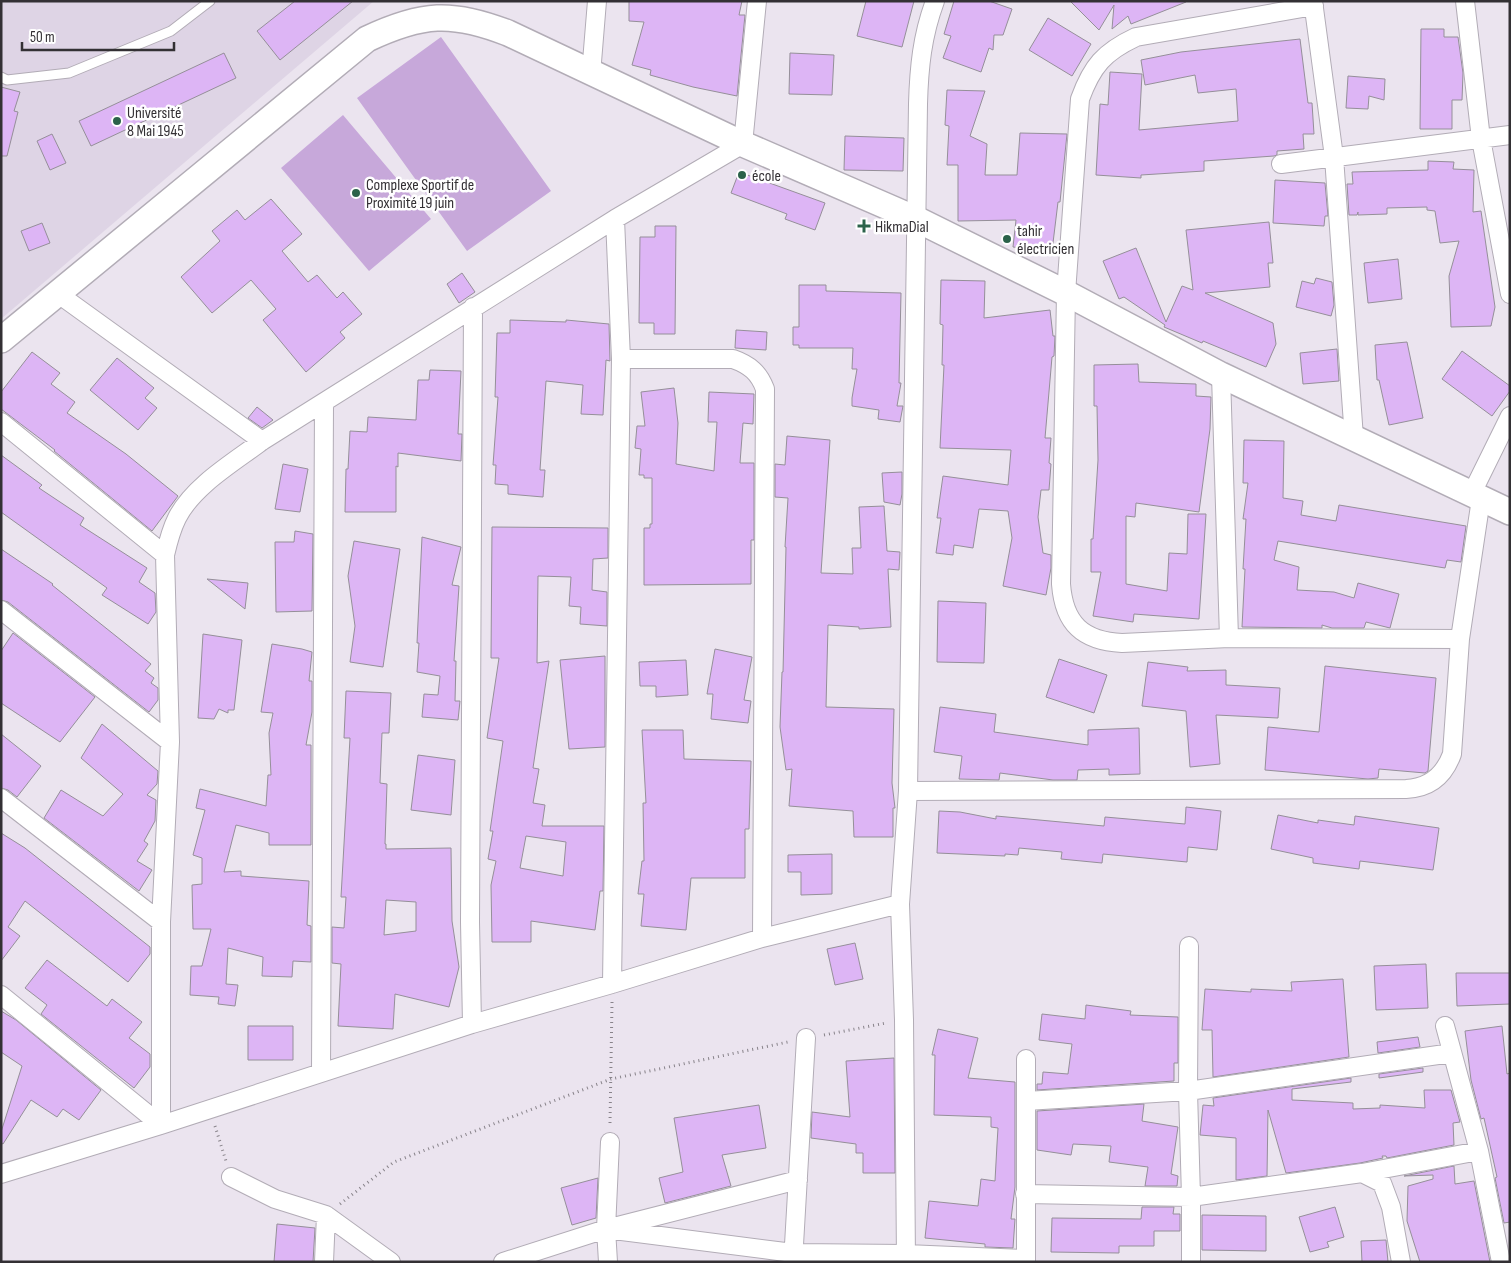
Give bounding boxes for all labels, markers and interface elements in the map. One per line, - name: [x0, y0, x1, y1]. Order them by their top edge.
- scale bar: [22, 20, 175, 52]
- text: 50 m: [30, 28, 55, 47]
- place label: Université 8 Mai 1945: [127, 104, 184, 141]
- marker: Université 8 Mai 1945: [111, 115, 123, 127]
- place label: école: [752, 167, 781, 186]
- marker: école: [736, 169, 748, 181]
- place label: Complexe Sportif de Proximité 19 juin: [366, 176, 474, 213]
- marker: Complexe Sportif de Proximité 19 juin: [350, 187, 362, 199]
- place label: HikmaDial: [875, 218, 929, 237]
- marker: HikmaDial: [857, 219, 871, 233]
- place label: tahir électricien: [1017, 222, 1074, 259]
- marker: tahir électricien: [1001, 233, 1013, 245]

